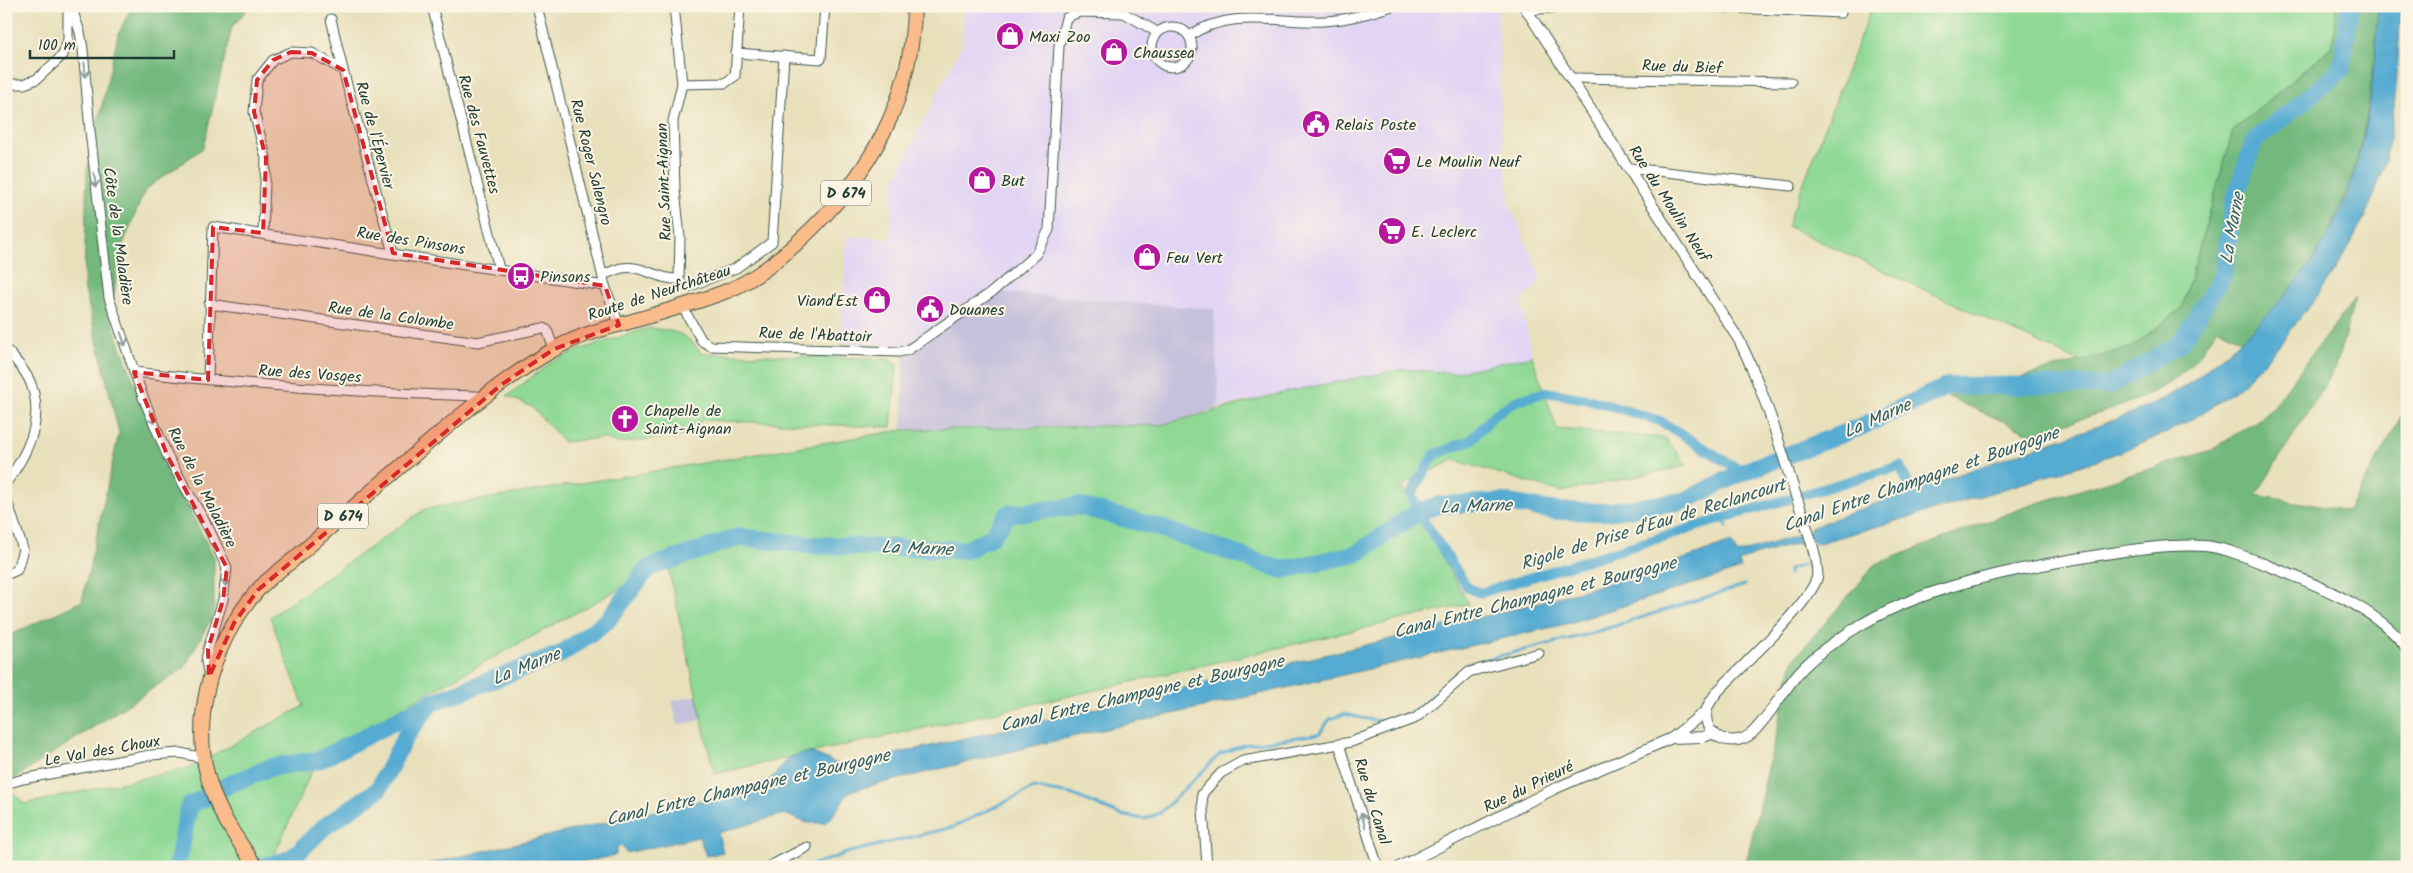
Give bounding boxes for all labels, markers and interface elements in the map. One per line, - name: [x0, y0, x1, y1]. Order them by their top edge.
- shop icon: Maxi Zoo: [995, 21, 1025, 51]
- place label: Maxi Zoo: [1029, 25, 1091, 50]
- scale bar: [30, 28, 174, 60]
- text: 100 m: [38, 34, 76, 58]
- shop icon: Chaussea: [1099, 37, 1129, 67]
- place label: Chaussea: [1133, 41, 1195, 66]
- street label: Rue du Bief: [1642, 54, 1724, 81]
- one-way arrow: [80, 62, 89, 78]
- street label: Rue des Fauvettes: [451, 72, 507, 197]
- street label: Rue de l'Épervier: [348, 79, 401, 194]
- street label: Rue Roger Salengro: [563, 96, 618, 228]
- public building icon: Relais Poste: [1301, 109, 1331, 139]
- place label: Relais Poste: [1335, 113, 1416, 138]
- street label: Rue Saint-Aignan: [650, 122, 679, 241]
- street label: Rue du Moulin Neuf: [1622, 141, 1717, 269]
- supermarket icon: Le Moulin Neuf: [1382, 146, 1412, 176]
- place label: Le Moulin Neuf: [1416, 150, 1522, 175]
- shop icon: But: [967, 165, 997, 195]
- street label: Côte de la Maladière: [95, 166, 140, 307]
- place label: But: [1001, 169, 1026, 194]
- one-way arrow: [90, 171, 100, 187]
- road number: D 674: [821, 180, 871, 206]
- water label: La Marne: [2213, 189, 2254, 266]
- supermarket icon: E. Leclerc: [1377, 216, 1407, 246]
- place label: E. Leclerc: [1411, 220, 1477, 245]
- street label: Rue des Pinsons: [355, 221, 467, 262]
- shop icon: Feu Vert: [1132, 242, 1162, 272]
- place label: Feu Vert: [1166, 246, 1224, 271]
- street label: Route de Neufchâteau: [585, 258, 735, 328]
- bus stop icon: Pinsons: [506, 261, 536, 291]
- place label: Pinsons: [540, 265, 591, 290]
- shop icon: Viand'Est: [862, 285, 892, 315]
- place label: Viand'Est: [797, 289, 859, 314]
- public building icon: Douanes: [915, 294, 945, 324]
- street label: Rue de la Colombe: [326, 295, 455, 338]
- place label: Douanes: [949, 298, 1004, 323]
- street label: Rue de l'Abattoir: [758, 321, 873, 350]
- one-way arrow: [119, 331, 128, 346]
- street label: Rue des Vosges: [258, 358, 362, 391]
- water label: La Marne: [1839, 391, 1918, 447]
- place label: Chapelle de Saint-Aignan: [644, 399, 732, 442]
- church icon: Chapelle de Saint-Aignan: [610, 404, 640, 434]
- one-way arrow: [147, 409, 157, 424]
- water label: Canal Entre Champagne et Bourgogne: [1779, 419, 2065, 541]
- street label: Rue de la Maladière: [160, 423, 243, 553]
- water label: Rigole de Prise d'Eau de Reclancourt: [1517, 470, 1793, 580]
- water label: La Marne: [1440, 492, 1514, 523]
- road number: D 674: [318, 504, 368, 528]
- water label: La Marne: [881, 534, 955, 565]
- water label: Canal Entre Champagne et Bourgogne: [1391, 549, 1682, 648]
- one-way arrow: [221, 571, 231, 587]
- water label: La Marne: [488, 640, 567, 694]
- water label: Canal Entre Champagne et Bourgogne: [998, 647, 1289, 741]
- street label: Le Val des Choux: [42, 729, 163, 774]
- water label: Canal Entre Champagne et Bourgogne: [604, 741, 895, 835]
- street label: Rue du Prieuré: [1479, 754, 1579, 820]
- street label: Rue du Canal: [1346, 755, 1397, 848]
- one-way arrow: [1358, 813, 1367, 829]

